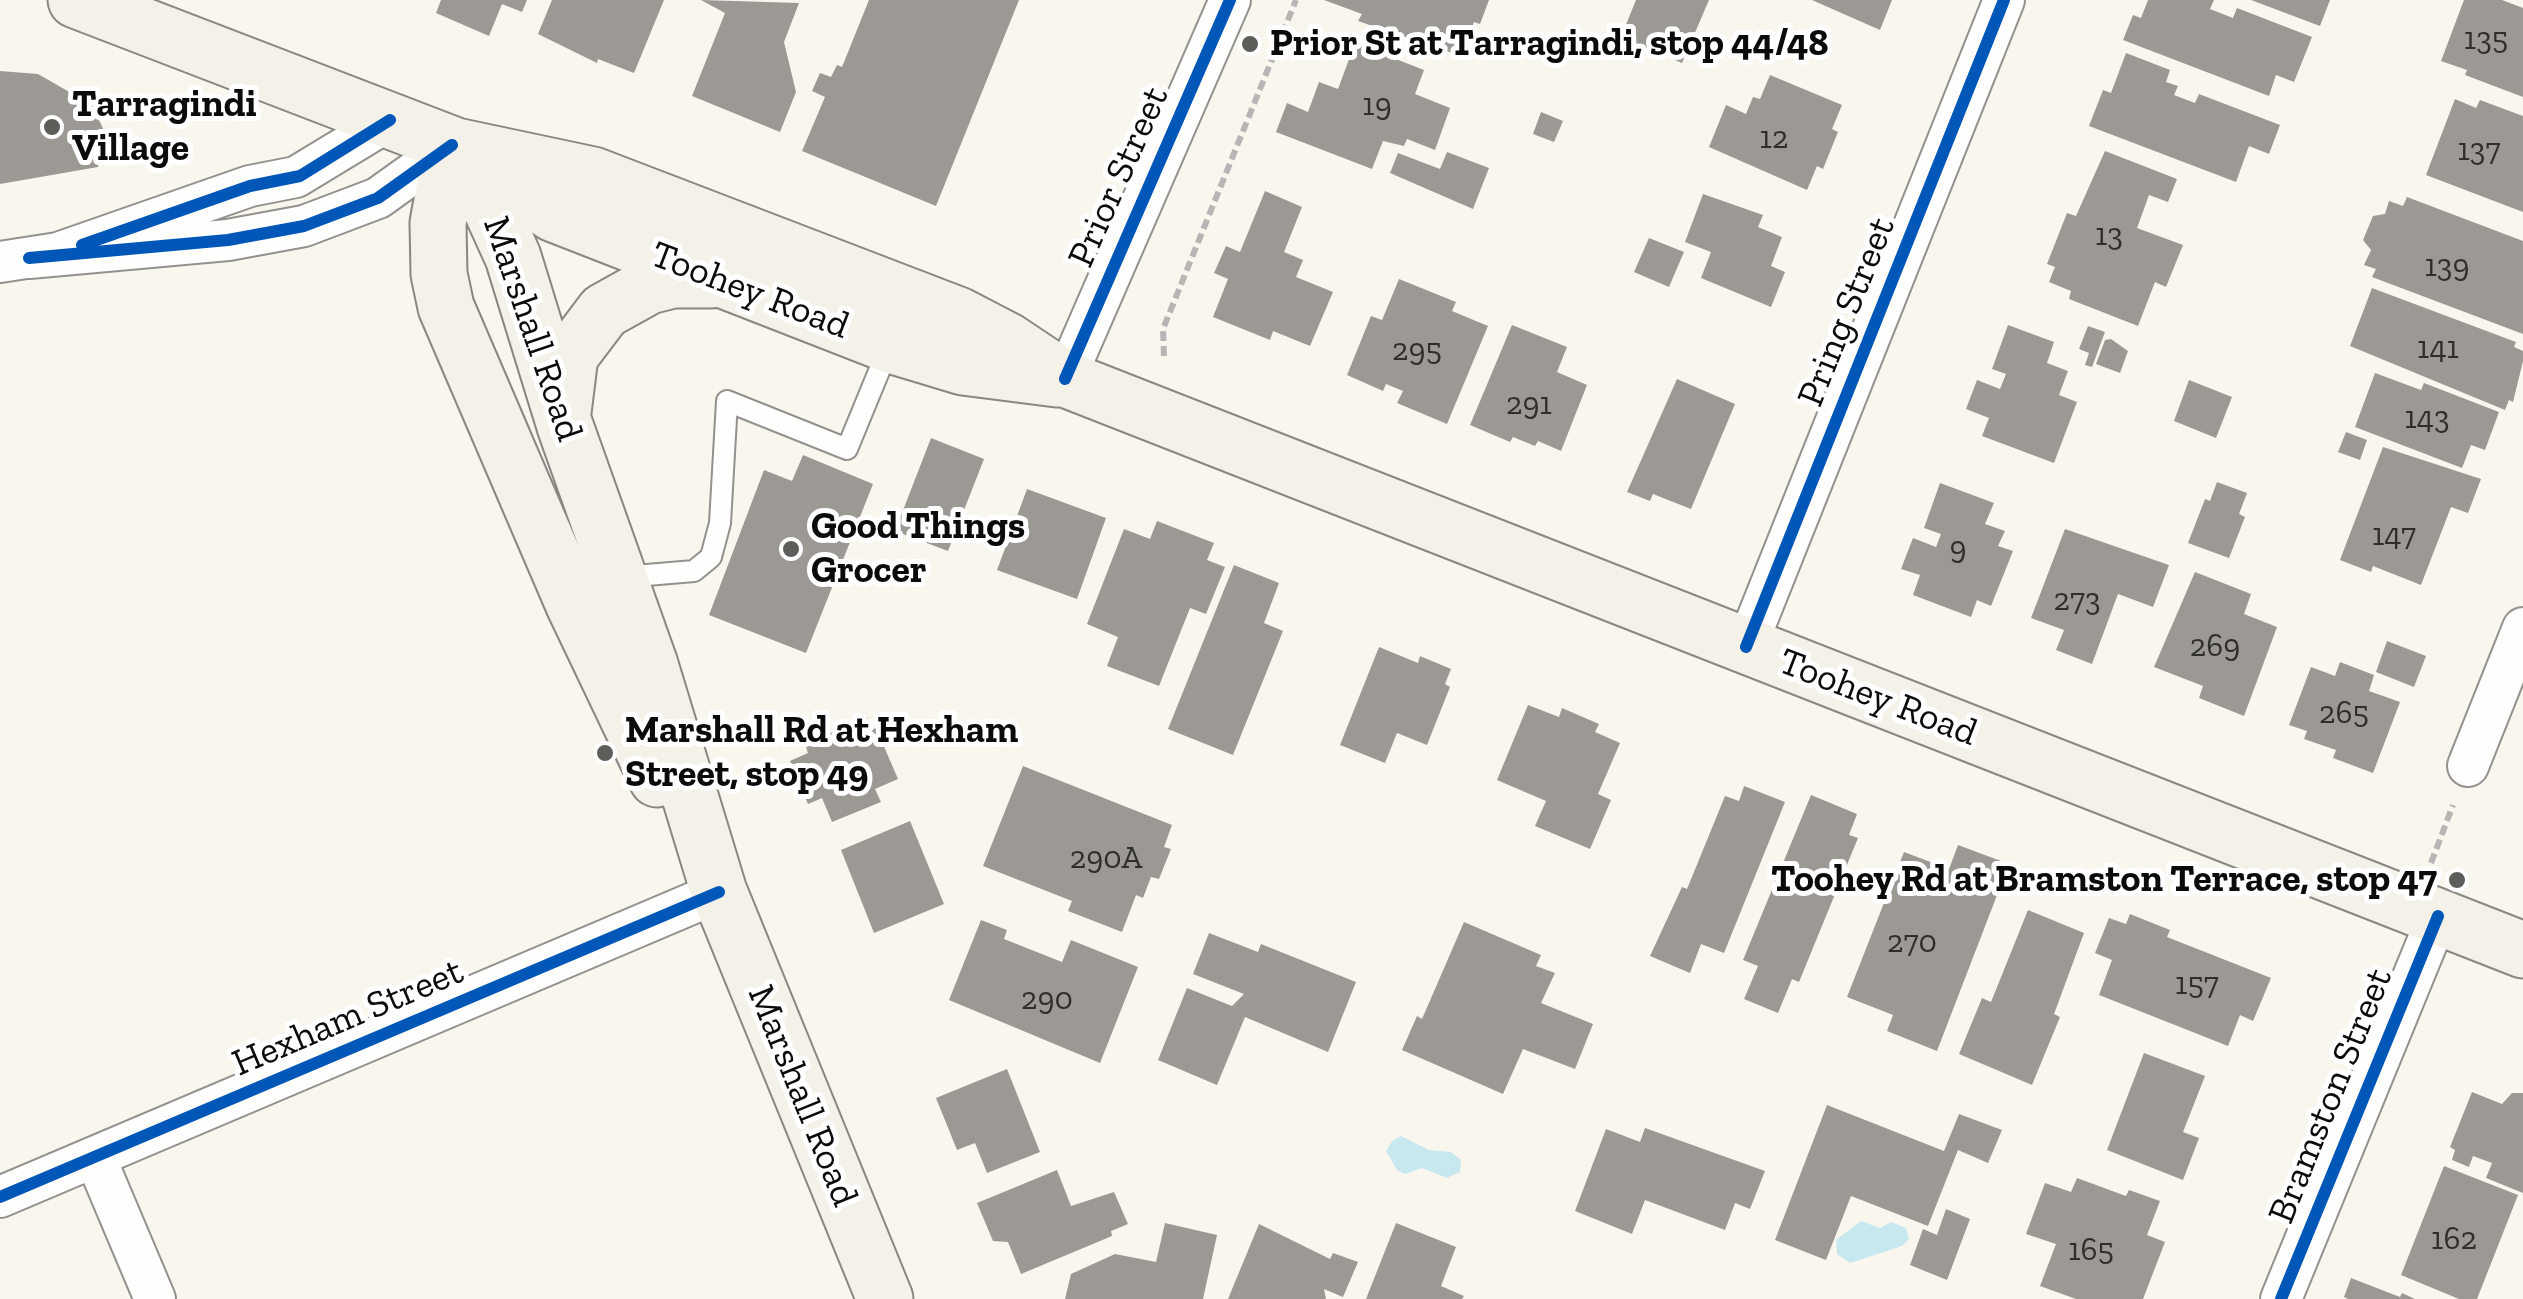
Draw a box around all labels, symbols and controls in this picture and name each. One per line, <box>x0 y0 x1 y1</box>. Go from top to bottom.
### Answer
place label: Prior St at Tarragindi, stop 44/48 <box>1270 21 1829 67</box>
house number: 135 <box>2464 21 2508 59</box>
marker: Prior St at Tarragindi, stop 44/48 <box>1239 33 1261 55</box>
street label: Prior Street <box>1059 80 1179 274</box>
place label: Tarragindi Village <box>72 82 257 172</box>
house number: 19 <box>1362 87 1392 125</box>
marker: Tarragindi Village <box>41 116 63 138</box>
house number: 12 <box>1760 120 1788 158</box>
house number: 137 <box>2457 132 2501 170</box>
street label: Marshall Road <box>472 211 592 447</box>
street label: Pring Street <box>1788 211 1906 413</box>
house number: 13 <box>2095 217 2123 255</box>
street label: Toohey Road <box>645 232 855 350</box>
house number: 139 <box>2425 248 2469 286</box>
house number: 141 <box>2417 330 2459 368</box>
house number: 295 <box>1392 332 1442 370</box>
house number: 291 <box>1506 386 1552 424</box>
house number: 143 <box>2404 400 2450 438</box>
place label: Good Things Grocer <box>811 504 1025 594</box>
house number: 147 <box>2372 517 2416 555</box>
house number: 9 <box>1950 530 1966 568</box>
marker: Good Things Grocer <box>780 538 802 560</box>
house number: 273 <box>2053 582 2101 620</box>
house number: 269 <box>2190 628 2240 666</box>
street label: Toohey Road <box>1773 639 1983 757</box>
house number: 265 <box>2319 695 2369 733</box>
place label: Marshall Rd at Hexham Street, stop 49 <box>625 708 1018 798</box>
marker: Marshall Rd at Hexham Street, stop 49 <box>594 742 616 764</box>
house number: 290A <box>1070 840 1142 878</box>
place label: Toohey Rd at Bramston Terrace, stop 47 <box>1771 857 2437 903</box>
marker: Toohey Rd at Bramston Terrace, stop 47 <box>2446 869 2468 891</box>
house number: 270 <box>1887 924 1937 962</box>
street label: Hexham Street <box>226 949 470 1087</box>
street label: Bramston Street <box>2259 962 2403 1230</box>
house number: 157 <box>2175 966 2219 1004</box>
street label: Marshall Road <box>737 979 867 1213</box>
house number: 290 <box>1021 981 1073 1019</box>
house number: 162 <box>2431 1221 2477 1259</box>
house number: 165 <box>2068 1232 2114 1270</box>

